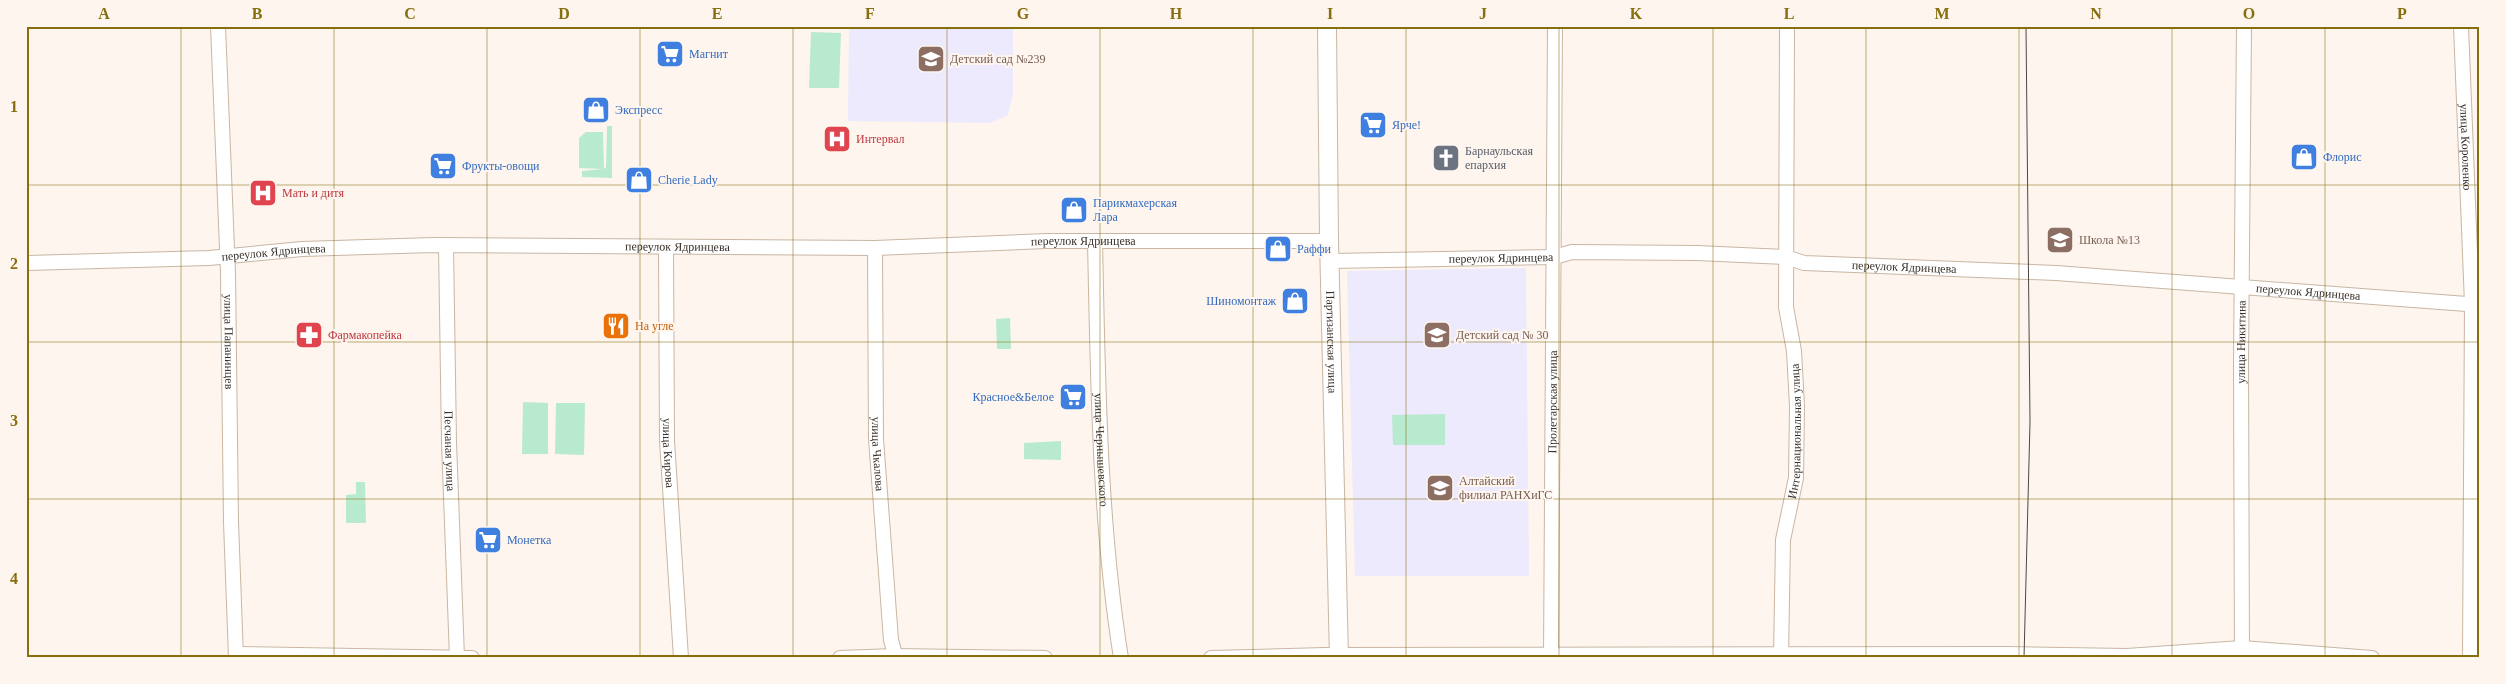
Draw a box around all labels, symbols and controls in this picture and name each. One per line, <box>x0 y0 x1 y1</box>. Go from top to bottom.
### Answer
text: A <box>98 5 110 22</box>
text: B <box>252 5 263 22</box>
text: C <box>404 5 416 22</box>
text: D <box>558 5 570 22</box>
text: E <box>712 5 722 22</box>
text: F <box>865 5 875 22</box>
text: G <box>1017 5 1030 22</box>
text: H <box>1170 5 1183 22</box>
text: I <box>1327 5 1333 22</box>
text: J <box>1479 5 1487 22</box>
text: K <box>1630 5 1643 22</box>
text: L <box>1784 5 1794 22</box>
text: M <box>1934 5 1950 22</box>
text: N <box>2090 5 2102 22</box>
text: O <box>2243 5 2255 22</box>
text: P <box>2397 5 2407 22</box>
supermarket icon: Магнит <box>655 39 685 69</box>
school or university icon: Детский сад №239 <box>916 44 946 74</box>
place label: Магнит <box>689 47 729 61</box>
place label: Детский сад №239 <box>950 52 1045 66</box>
shop icon: Экспресс <box>581 95 611 125</box>
text: 1 <box>10 98 18 115</box>
place label: Экспресс <box>615 103 662 117</box>
street label: улица Короленко <box>2457 103 2474 191</box>
supermarket icon: Ярче! <box>1358 110 1388 140</box>
place label: Ярче! <box>1392 118 1421 132</box>
hospital icon: Интервал <box>822 124 852 154</box>
place label: Интервал <box>856 132 905 146</box>
shop icon: Флорис <box>2289 142 2319 172</box>
church icon: Барнаульская епархия <box>1431 143 1461 173</box>
place label: Барнаульская епархия <box>1465 144 1534 172</box>
place label: Флорис <box>2323 150 2362 164</box>
supermarket icon: Фрукты-овощи <box>428 151 458 181</box>
place label: Фрукты-овощи <box>462 159 540 173</box>
shop icon: Cherie Lady <box>624 165 654 195</box>
place label: Cherie Lady <box>658 173 718 187</box>
hospital icon: Мать и дитя <box>248 178 278 208</box>
place label: Мать и дитя <box>282 186 344 200</box>
shop icon: Парикмахерская Лара <box>1059 195 1089 225</box>
place label: Парикмахерская Лара <box>1093 196 1177 224</box>
school or university icon: Школа №13 <box>2045 225 2075 255</box>
place label: Школа №13 <box>2079 233 2140 247</box>
street label: переулок Ядринцева <box>1031 234 1136 249</box>
shop icon: Раффи <box>1263 234 1293 264</box>
street label: переулок Ядринцева <box>625 239 730 254</box>
street label: переулок Ядринцева <box>221 241 327 264</box>
place label: Раффи <box>1297 242 1331 256</box>
street label: переулок Ядринцева <box>1449 250 1554 266</box>
text: 2 <box>10 255 18 272</box>
street label: переулок Ядринцева <box>1852 258 1957 276</box>
street label: переулок Ядринцева <box>2256 281 2362 303</box>
shop icon: Шиномонтаж <box>1280 286 1310 316</box>
street label: Партизанская улица <box>1323 291 1340 394</box>
street label: улица Папанинцев <box>221 294 236 390</box>
place label: Шиномонтаж <box>1206 294 1277 308</box>
street label: улица Никитина <box>2234 300 2249 384</box>
restaurant icon: На угле <box>601 311 631 341</box>
place label: На угле <box>635 319 674 333</box>
pharmacy icon: Фармакопейка <box>294 320 324 350</box>
school or university icon: Детский сад № 30 <box>1422 320 1452 350</box>
place label: Фармакопейка <box>328 328 403 342</box>
place label: Детский сад № 30 <box>1456 328 1548 342</box>
street label: Пролетарская улица <box>1545 350 1560 454</box>
street label: Интернациональная улица <box>1785 363 1804 500</box>
supermarket icon: Красное&Белое <box>1058 382 1088 412</box>
place label: Красное&Белое <box>972 390 1054 404</box>
street label: улица Чернышевского <box>1092 393 1111 507</box>
street label: Песчаная улица <box>442 411 458 492</box>
text: 3 <box>10 412 18 429</box>
street label: улица Чкалова <box>869 417 887 492</box>
street label: улица Кирова <box>660 418 677 489</box>
school or university icon: Алтайский филиал РАНХиГС <box>1425 473 1455 503</box>
place label: Алтайский филиал РАНХиГС <box>1459 474 1552 502</box>
supermarket icon: Монетка <box>473 525 503 555</box>
place label: Монетка <box>507 533 552 547</box>
text: 4 <box>10 570 18 587</box>

